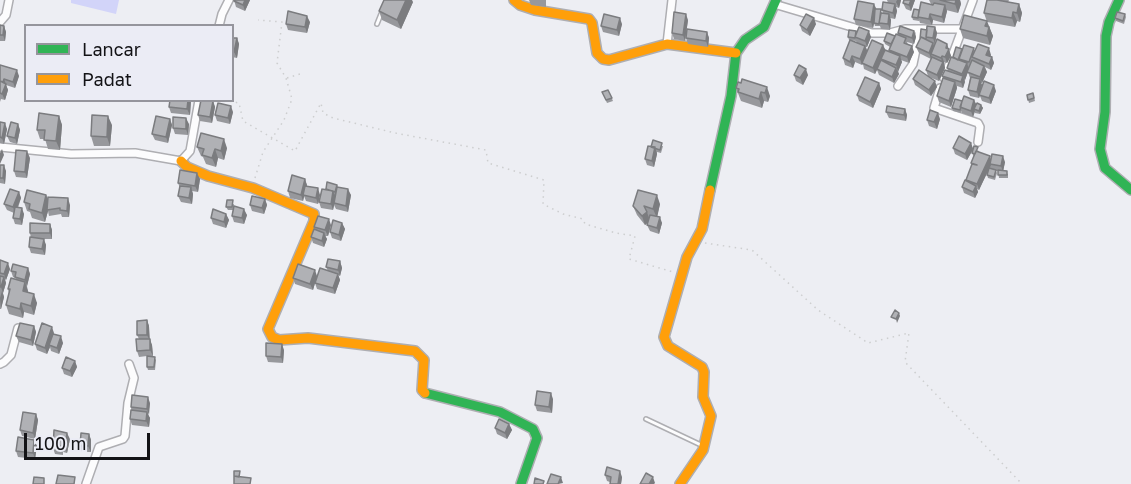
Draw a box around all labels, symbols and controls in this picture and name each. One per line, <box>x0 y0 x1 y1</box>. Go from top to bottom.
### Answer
legend <box>24 24 234 102</box>
text: Lancar <box>82 38 141 60</box>
text: Padat <box>82 68 132 90</box>
scale bar <box>27 421 153 459</box>
text: 100 m <box>35 432 86 454</box>

